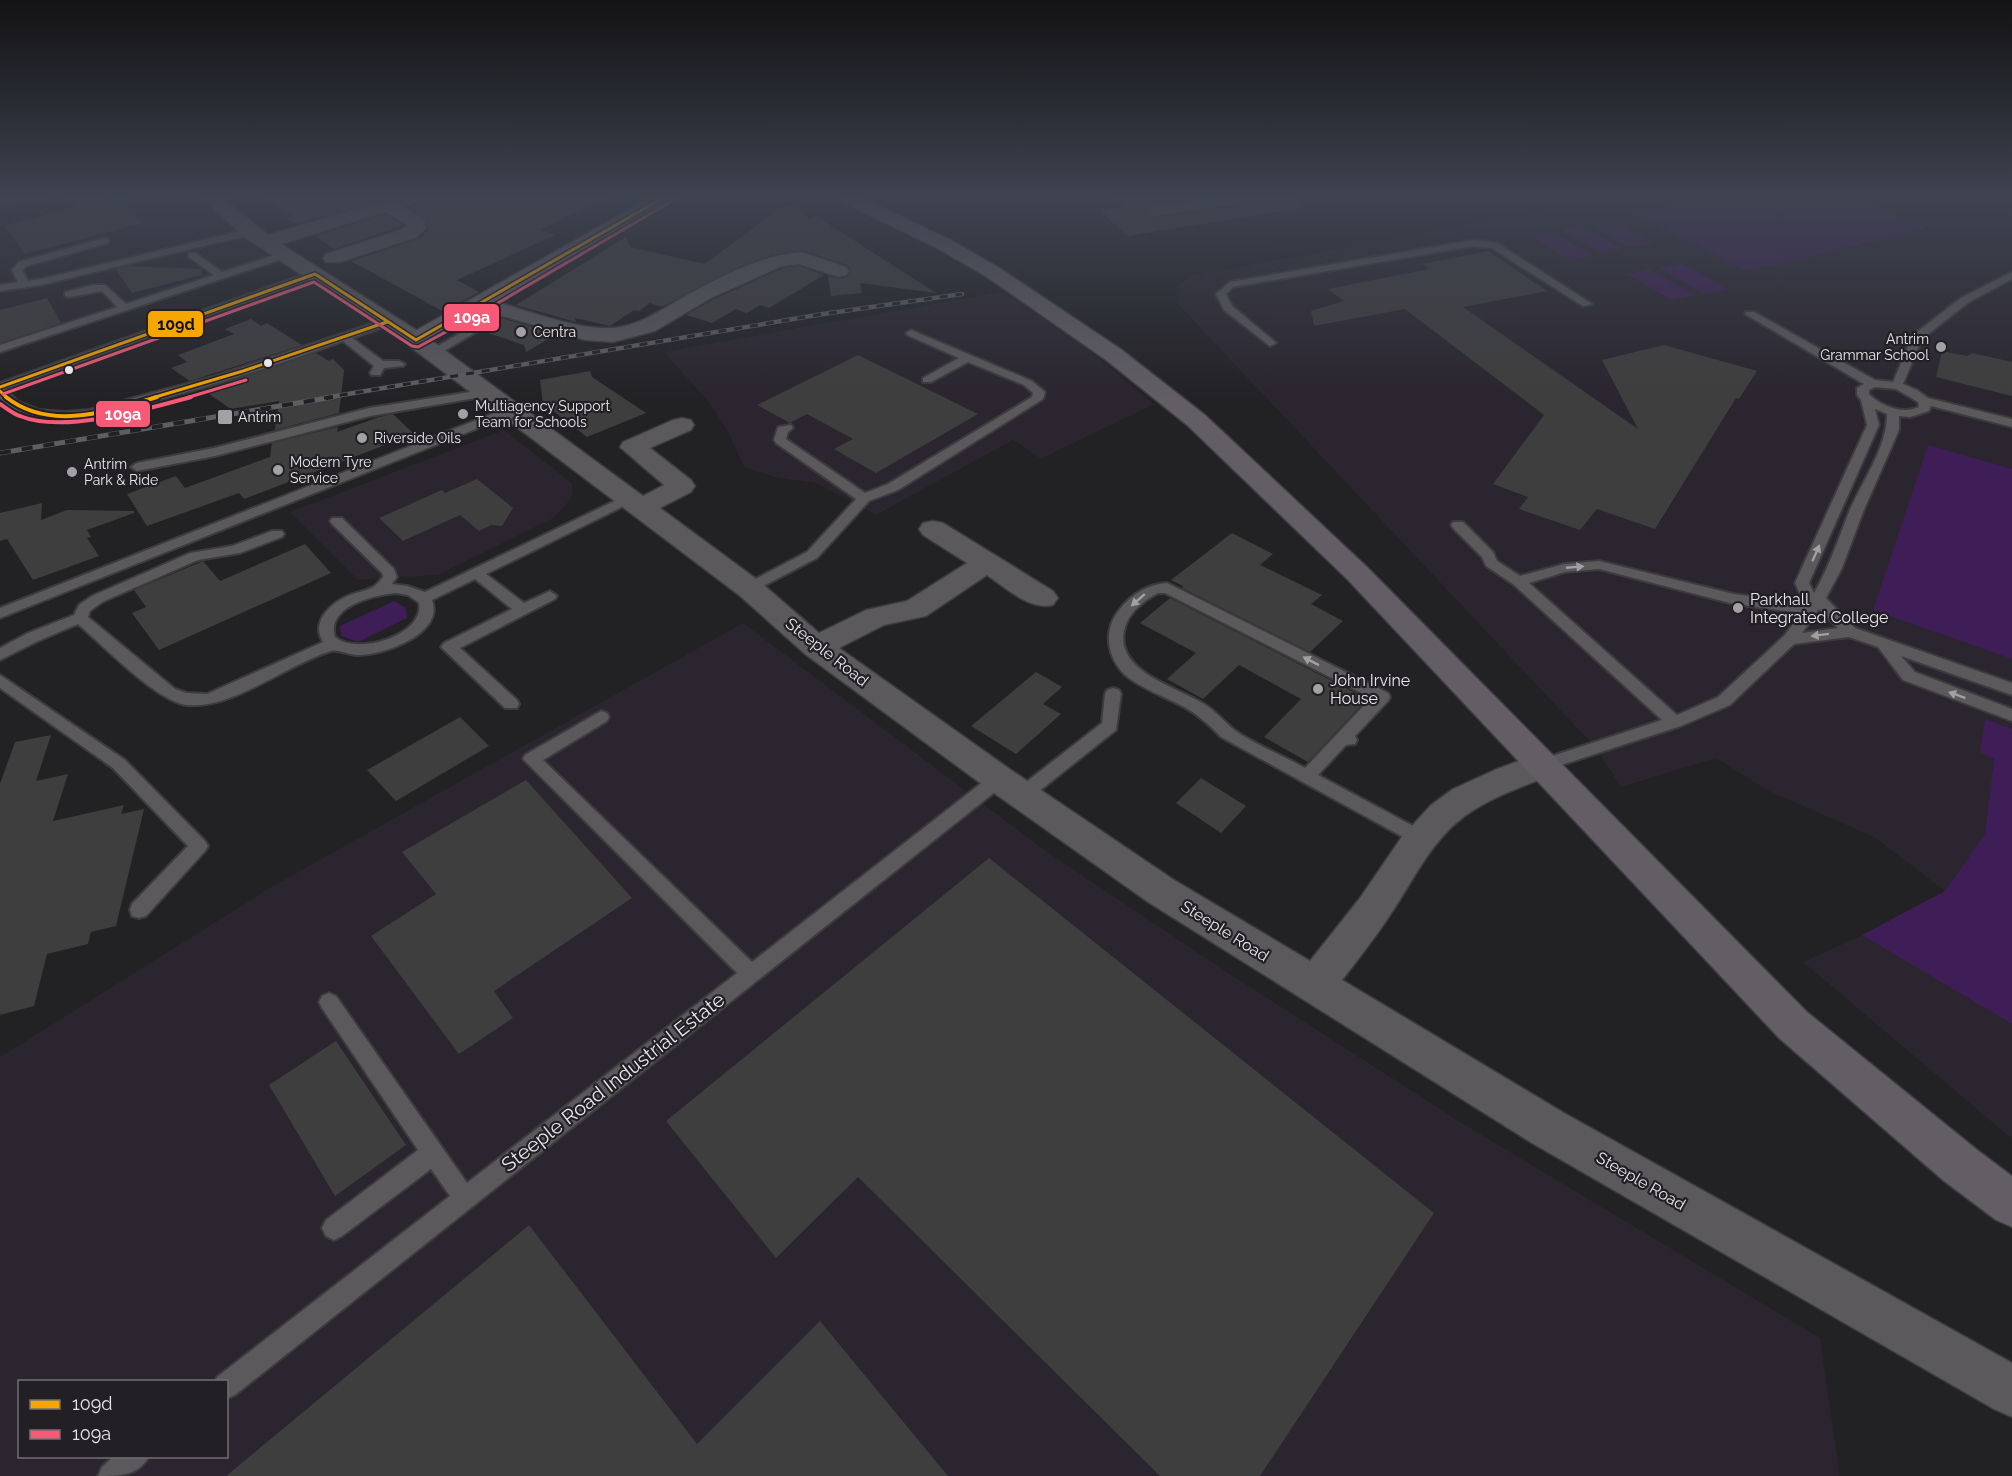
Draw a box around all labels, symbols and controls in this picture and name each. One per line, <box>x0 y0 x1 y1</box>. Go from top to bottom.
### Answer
line badge: 109a <box>443 303 500 332</box>
text: 109a <box>454 308 490 327</box>
line badge: 109d <box>147 310 204 338</box>
text: 109d <box>157 315 195 334</box>
place label: Centra <box>533 324 576 340</box>
marker: Centra <box>514 325 528 339</box>
place label: Antrim Grammar School <box>1820 331 1929 363</box>
marker: Antrim Grammar School <box>1934 340 1948 354</box>
unlabelled marker <box>262 357 274 369</box>
unlabelled marker <box>63 364 75 376</box>
place label: Multiagency Support Team for Schools <box>475 398 610 430</box>
line badge: 109a <box>95 400 151 428</box>
text: 109a <box>105 405 141 424</box>
marker: Multiagency Support Team for Schools <box>456 407 470 421</box>
marker: Antrim <box>216 408 234 426</box>
place label: Antrim <box>238 409 281 425</box>
place label: Riverside Oils <box>374 430 461 446</box>
marker: Riverside Oils <box>355 431 369 445</box>
place label: Modern Tyre Service <box>290 454 372 486</box>
place label: Antrim Park & Ride <box>84 456 158 488</box>
marker: Modern Tyre Service <box>271 463 285 477</box>
marker: Antrim Park & Ride <box>65 465 79 479</box>
one-way arrow <box>1811 544 1820 561</box>
one-way arrow <box>1565 562 1584 572</box>
place label: Parkhall Integrated College <box>1750 590 1888 627</box>
one-way arrow <box>1131 593 1146 606</box>
marker: Parkhall Integrated College <box>1731 601 1745 615</box>
street label: Steeple Road <box>782 614 872 690</box>
one-way arrow <box>1810 630 1829 639</box>
one-way arrow <box>1303 656 1320 666</box>
place label: John Irvine House <box>1330 671 1410 708</box>
marker: John Irvine House <box>1311 682 1325 696</box>
one-way arrow <box>1948 690 1966 699</box>
street label: Steeple Road <box>1178 897 1272 965</box>
street label: Steeple Road Industrial Estate <box>497 987 730 1177</box>
street label: Steeple Road <box>1593 1148 1689 1214</box>
legend <box>18 1380 228 1458</box>
text: 109d <box>72 1393 112 1414</box>
text: 109a <box>72 1423 111 1444</box>

